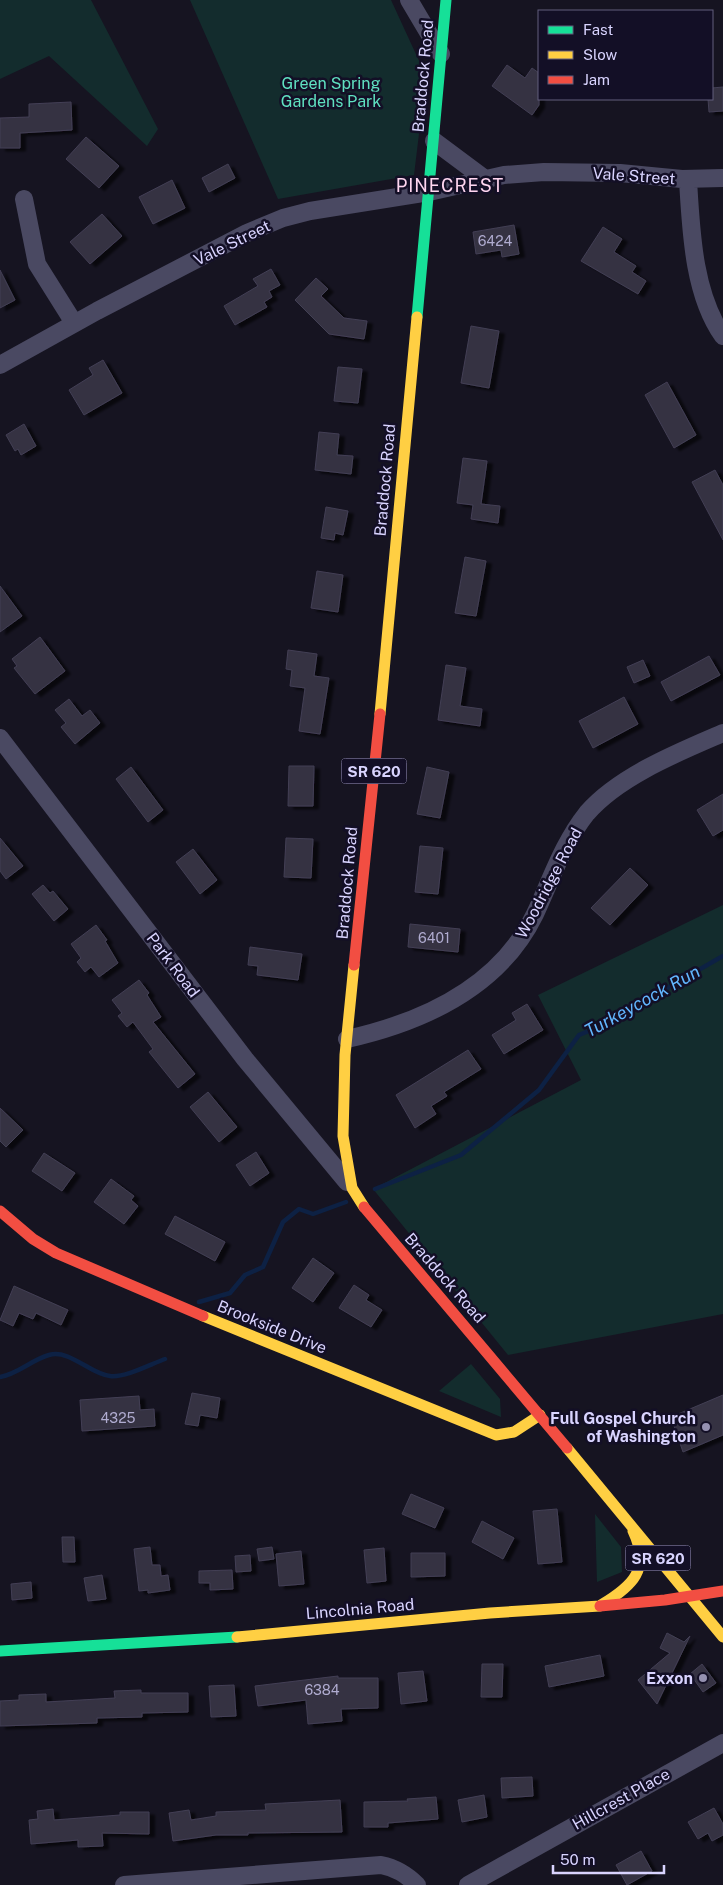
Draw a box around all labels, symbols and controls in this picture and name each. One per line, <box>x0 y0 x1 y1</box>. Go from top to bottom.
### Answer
legend <box>538 10 713 100</box>
street label: Braddock Road <box>409 19 437 133</box>
text: Fast <box>583 21 613 38</box>
text: Slow <box>583 46 618 63</box>
text: Jam <box>583 71 610 88</box>
park label: Green Spring Gardens Park <box>281 74 381 111</box>
street label: Vale Street <box>592 164 676 188</box>
district label: PINECREST <box>396 175 504 196</box>
street label: Vale Street <box>191 216 273 270</box>
house number: 6424 <box>478 233 513 249</box>
street label: Braddock Road <box>371 423 399 537</box>
road number: SR 620 <box>342 758 406 784</box>
street label: Woodridge Road <box>512 824 586 942</box>
street label: Braddock Road <box>333 826 361 940</box>
street label: Park Road <box>143 929 203 1001</box>
house number: 6401 <box>418 930 450 946</box>
water label: Turkeycock Run <box>581 961 703 1041</box>
street label: Braddock Road <box>401 1229 489 1327</box>
street label: Brookside Drive <box>214 1296 330 1358</box>
place label: Full Gospel Church of Washington <box>550 1409 696 1446</box>
house number: 4325 <box>101 1410 135 1426</box>
marker: Full Gospel Church of Washington <box>700 1421 712 1433</box>
road number: SR 620 <box>626 1546 690 1570</box>
street label: Lincolnia Road <box>305 1595 415 1623</box>
place label: Exxon <box>646 1669 693 1688</box>
marker: Exxon <box>697 1672 709 1684</box>
house number: 6384 <box>304 1682 340 1698</box>
street label: Hillcrest Place <box>569 1764 673 1834</box>
scale bar <box>553 1842 664 1874</box>
text: 50 m <box>560 1851 595 1868</box>

